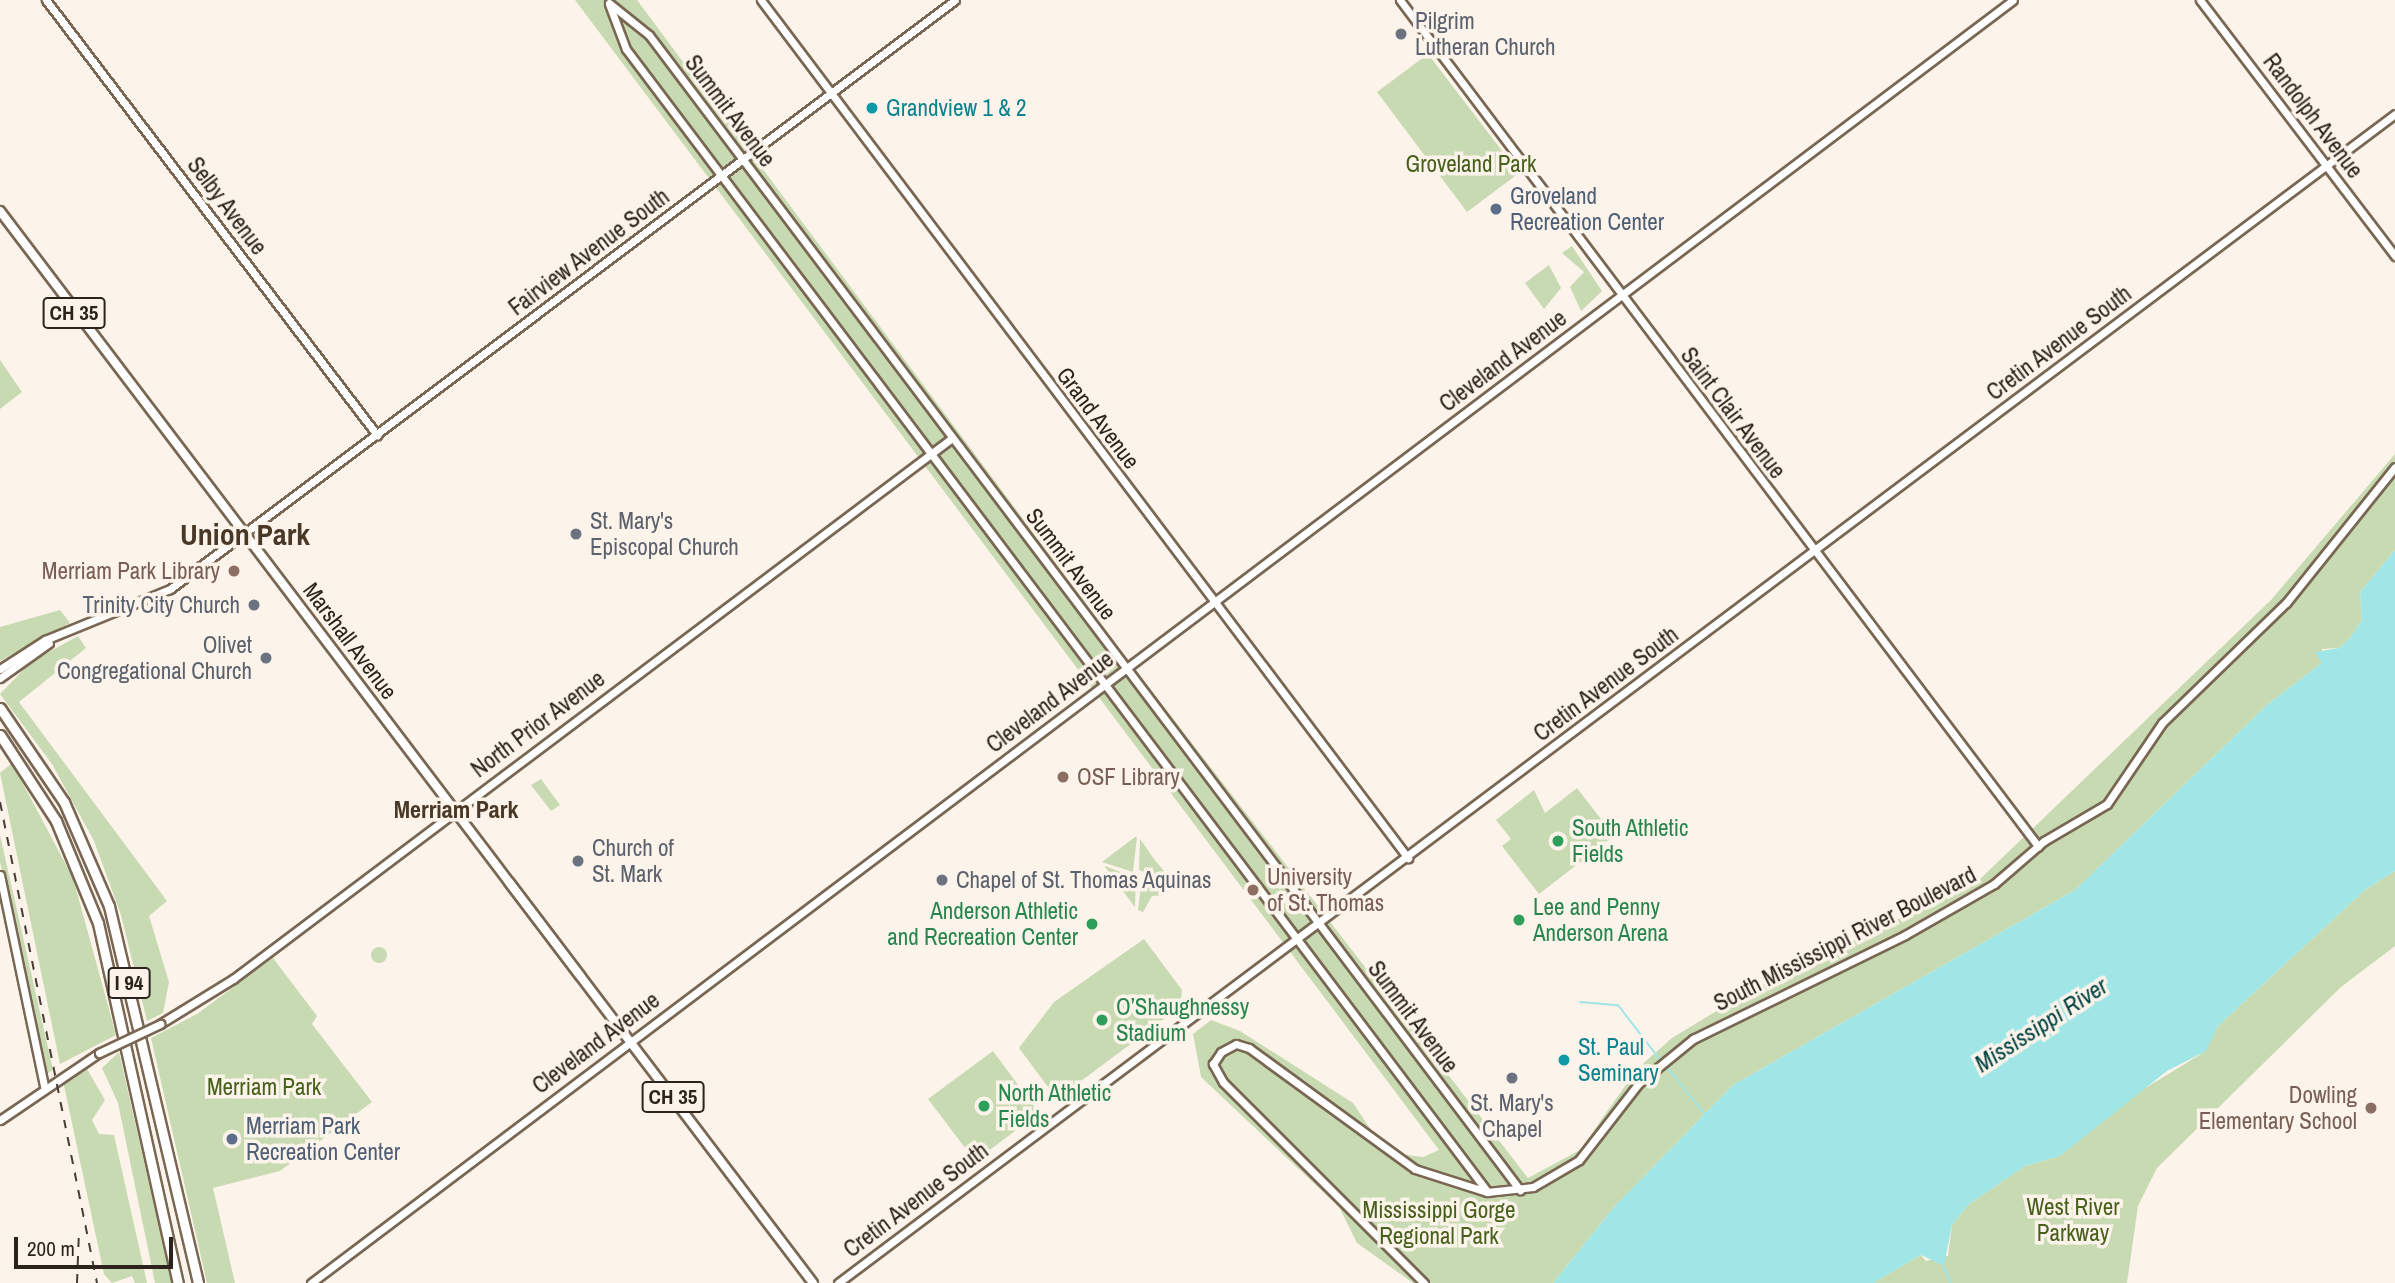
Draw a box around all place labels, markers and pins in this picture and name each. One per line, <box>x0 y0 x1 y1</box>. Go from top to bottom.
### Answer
place label: Pilgrim Lutheran Church <box>1415 7 1555 61</box>
marker: Pilgrim Lutheran Church <box>1393 26 1409 42</box>
place label: Grandview 1 & 2 <box>886 94 1026 122</box>
marker: Grandview 1 & 2 <box>864 100 880 116</box>
place label: Groveland Recreation Center <box>1510 182 1664 236</box>
marker: Groveland Recreation Center <box>1488 201 1504 217</box>
place label: St. Mary's Episcopal Church <box>590 507 739 561</box>
marker: St. Mary's Episcopal Church <box>568 526 584 542</box>
place label: Merriam Park Library <box>42 557 220 585</box>
marker: Merriam Park Library <box>226 563 242 579</box>
place label: Trinity City Church <box>82 591 240 619</box>
marker: Trinity City Church <box>246 597 262 613</box>
place label: Olivet Congregational Church <box>57 631 252 685</box>
marker: Olivet Congregational Church <box>258 650 274 666</box>
place label: OSF Library <box>1077 763 1180 791</box>
marker: OSF Library <box>1055 769 1071 785</box>
place label: South Athletic Fields <box>1572 814 1689 868</box>
marker: South Athletic Fields <box>1550 833 1566 849</box>
place label: Church of St. Mark <box>592 834 674 888</box>
marker: Church of St. Mark <box>570 853 586 869</box>
place label: University of St. Thomas <box>1267 863 1384 917</box>
place label: Chapel of St. Thomas Aquinas <box>956 866 1213 894</box>
marker: Chapel of St. Thomas Aquinas <box>934 872 950 888</box>
marker: University of St. Thomas <box>1245 882 1261 898</box>
place label: Lee and Penny Anderson Arena <box>1533 893 1669 947</box>
place label: Anderson Athletic and Recreation Center <box>887 897 1078 951</box>
marker: Lee and Penny Anderson Arena <box>1511 912 1527 928</box>
marker: Anderson Athletic and Recreation Center <box>1084 916 1100 932</box>
place label: O’Shaughnessy Stadium <box>1116 993 1249 1047</box>
marker: O’Shaughnessy Stadium <box>1094 1012 1110 1028</box>
place label: St. Paul Seminary <box>1578 1033 1659 1087</box>
marker: St. Paul Seminary <box>1556 1052 1572 1068</box>
marker: St. Mary's Chapel <box>1504 1070 1520 1086</box>
place label: North Athletic Fields <box>998 1079 1112 1133</box>
place label: Dowling Elementary School <box>2199 1081 2357 1135</box>
place label: St. Mary's Chapel <box>1470 1089 1554 1143</box>
marker: North Athletic Fields <box>976 1098 992 1114</box>
marker: Dowling Elementary School <box>2363 1100 2379 1116</box>
place label: Merriam Park Recreation Center <box>246 1112 400 1166</box>
marker: Merriam Park Recreation Center <box>224 1131 240 1147</box>

